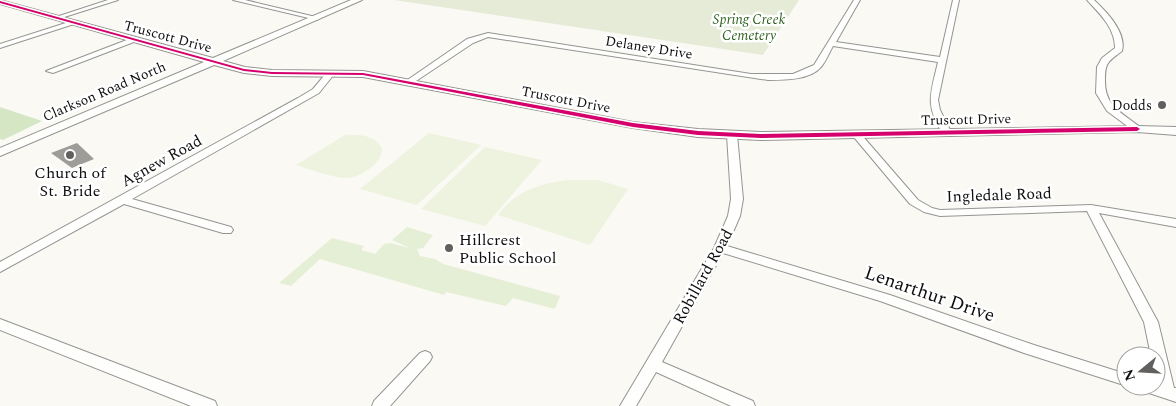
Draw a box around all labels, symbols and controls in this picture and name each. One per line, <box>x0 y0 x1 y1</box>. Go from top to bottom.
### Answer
park label: Spring Creek Cemetery <box>713 9 786 46</box>
street label: Truscott Drive <box>121 15 214 58</box>
street label: Delaney Drive <box>604 30 694 65</box>
street label: Clarkson Road North <box>39 56 169 127</box>
street label: Truscott Drive <box>520 81 613 118</box>
place label: Dodds <box>1112 95 1152 116</box>
marker: Dodds <box>1156 99 1168 111</box>
street label: Truscott Drive <box>921 108 1012 131</box>
street label: Agnew Road <box>117 129 206 193</box>
marker: Church of St. Bride <box>64 149 76 161</box>
place label: Church of St. Bride <box>34 161 107 203</box>
street label: Ingledale Road <box>946 181 1052 209</box>
street label: Robillard Road <box>667 224 739 329</box>
place label: Hillcrest Public School <box>459 228 556 270</box>
marker: Hillcrest Public School <box>443 242 455 254</box>
street label: Lenarthur Drive <box>860 259 999 330</box>
north arrow <box>1116 346 1166 396</box>
text: N <box>1117 366 1141 384</box>

